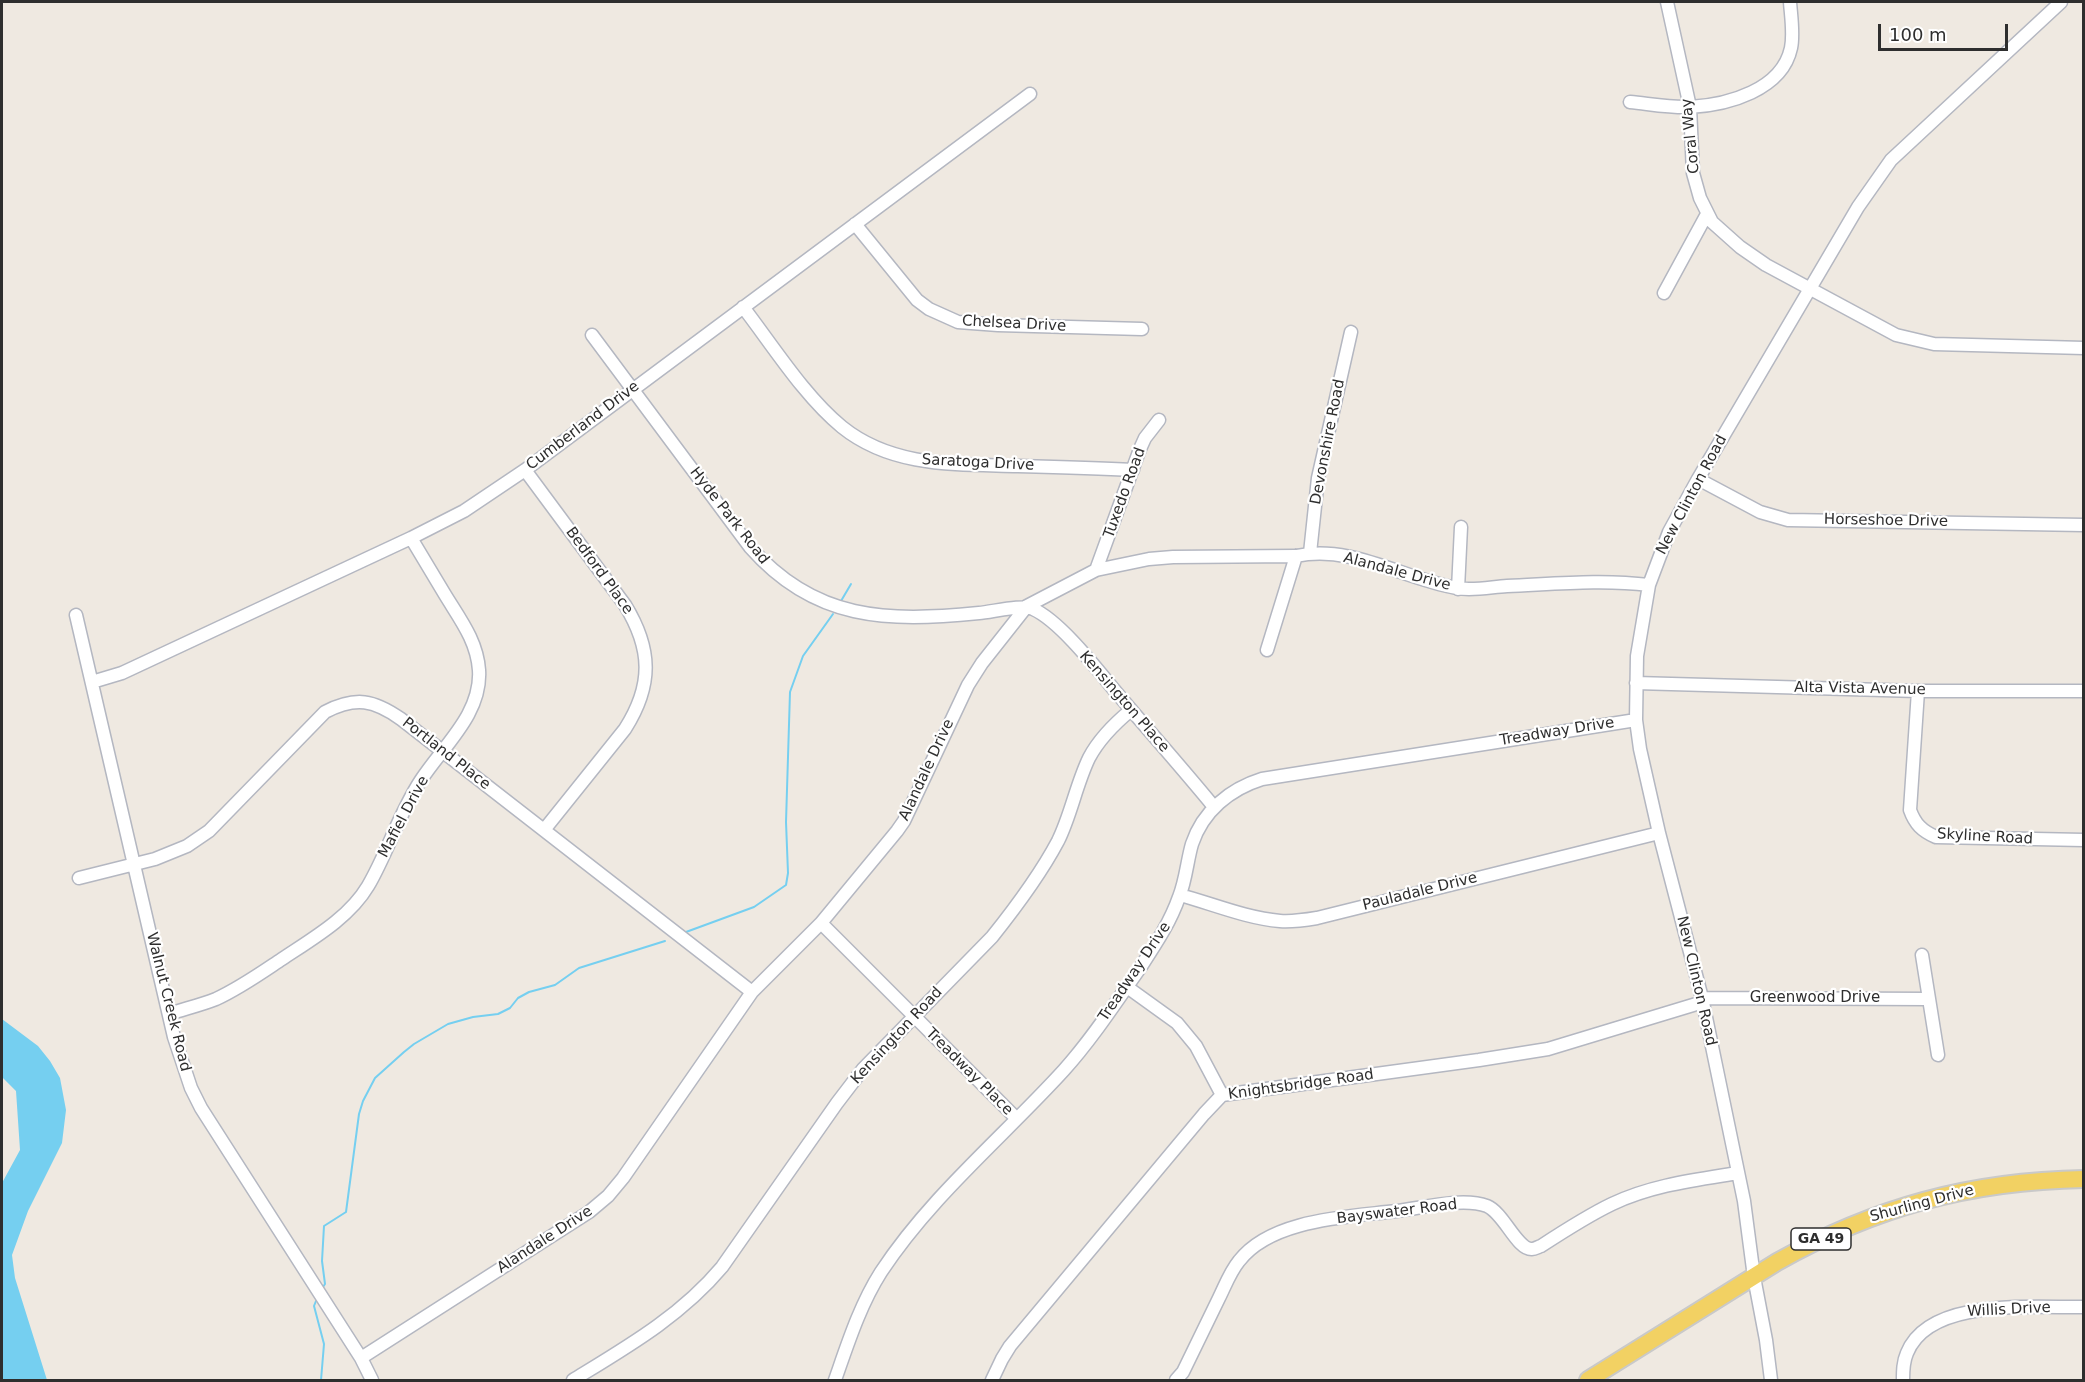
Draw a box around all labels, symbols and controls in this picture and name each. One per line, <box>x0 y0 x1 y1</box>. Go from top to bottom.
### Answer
scale bar <box>1881 12 2012 50</box>
text: 100 m <box>1889 24 1947 45</box>
street label: Coral Way <box>1678 97 1704 175</box>
street label: Chelsea Drive <box>961 312 1067 336</box>
street label: Cumberland Drive <box>523 378 643 474</box>
street label: Devonshire Road <box>1307 378 1349 506</box>
street label: New Clinton Road <box>1653 432 1731 558</box>
street label: Tuxedo Road <box>1100 445 1150 541</box>
street label: Saratoga Drive <box>921 451 1035 475</box>
street label: Hyde Park Road <box>685 464 773 568</box>
street label: Horseshoe Drive <box>1824 511 1948 531</box>
street label: Bedford Place <box>561 524 637 618</box>
street label: Alandale Drive <box>1342 549 1452 595</box>
street label: Kensington Place <box>1075 648 1173 756</box>
street label: Alta Vista Avenue <box>1794 679 1926 699</box>
street label: Portland Place <box>398 714 494 794</box>
street label: Treadway Drive <box>1498 714 1616 750</box>
street label: Alandale Drive <box>896 716 958 824</box>
street label: Mafiel Drive <box>375 773 433 861</box>
street label: Skyline Road <box>1937 825 2033 849</box>
street label: Pauladale Drive <box>1361 869 1479 915</box>
street label: New Clinton Road <box>1672 914 1720 1048</box>
street label: Treadway Drive <box>1095 919 1175 1025</box>
street label: Walnut Creek Road <box>142 931 194 1073</box>
street label: Kensington Road <box>848 984 946 1088</box>
street label: Greenwood Drive <box>1750 989 1880 1007</box>
street label: Treadway Place <box>922 1025 1016 1119</box>
street label: Knightsbridge Road <box>1227 1066 1375 1104</box>
street label: Shurling Drive <box>1868 1181 1976 1227</box>
street label: Bayswater Road <box>1336 1196 1458 1228</box>
street label: Alandale Drive <box>494 1202 596 1278</box>
road number: GA 49 <box>1791 1228 1851 1250</box>
street label: Willis Drive <box>1967 1299 2051 1321</box>

